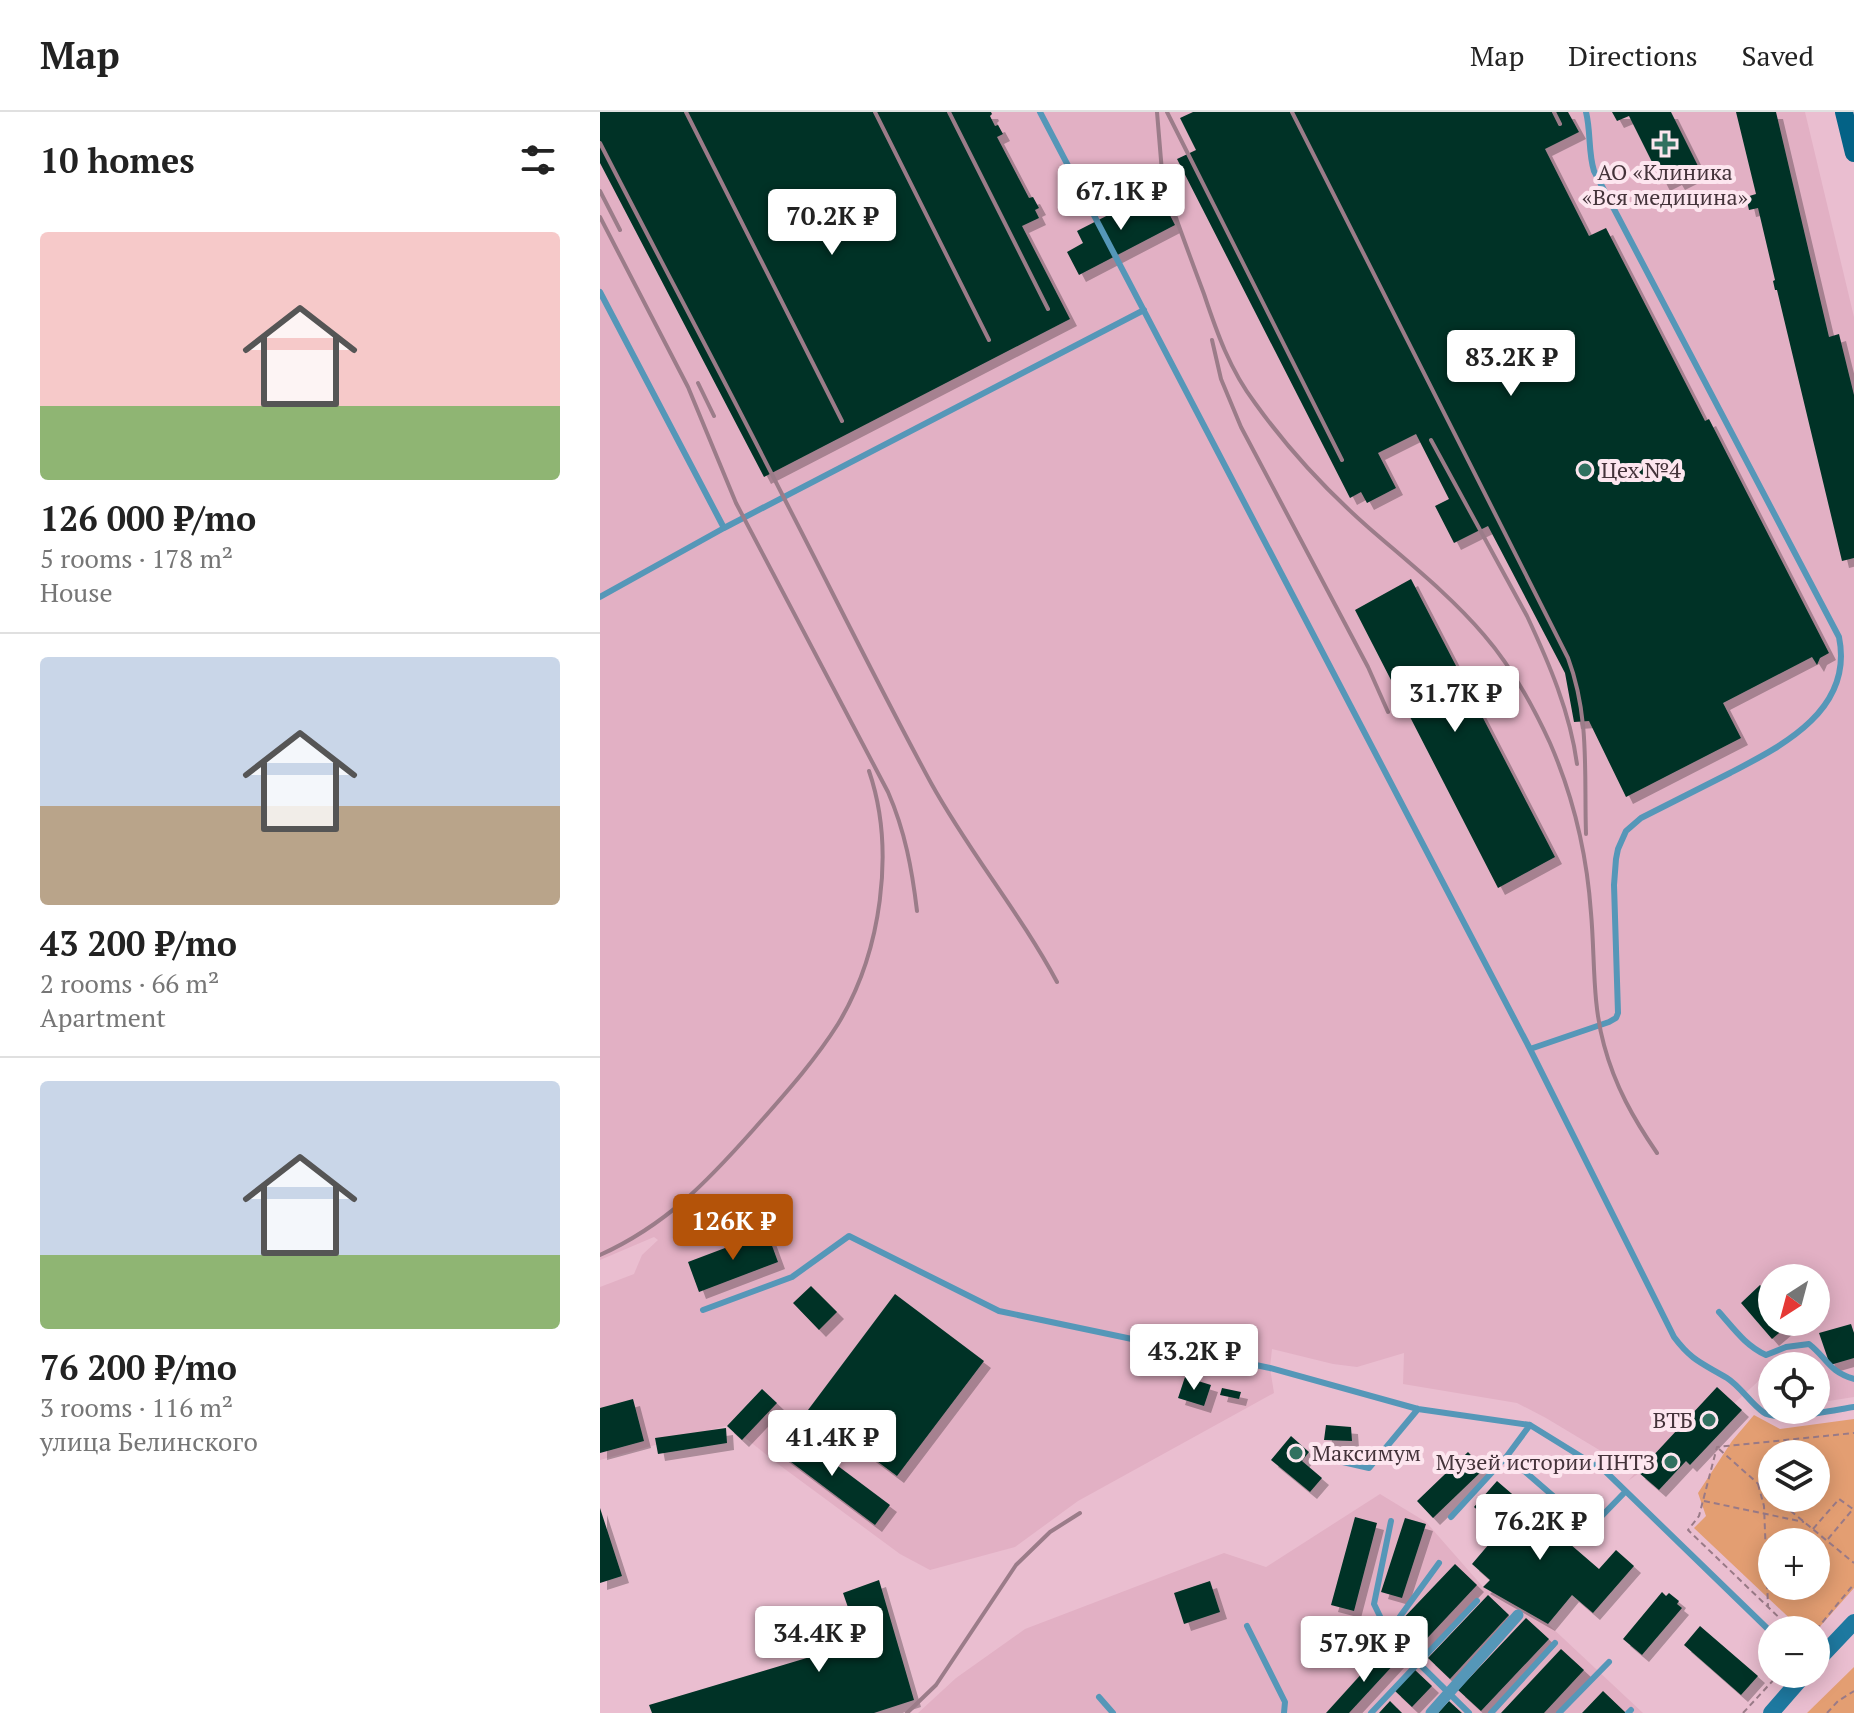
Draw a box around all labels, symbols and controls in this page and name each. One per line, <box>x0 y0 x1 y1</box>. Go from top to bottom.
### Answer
text: Map <box>40 30 120 80</box>
text: Map <box>1470 37 1524 74</box>
text: Directions <box>1568 37 1698 74</box>
text: Saved <box>1742 37 1814 74</box>
marker: АО «Клиника «Вся медицина» <box>1654 133 1676 155</box>
text: 10 homes <box>40 138 195 183</box>
icon: filters <box>516 138 560 182</box>
place label: АО «Клиника «Вся медицина» <box>1582 157 1748 211</box>
pin: 67.1K ₽ <box>1047 164 1195 232</box>
text: 67.1K ₽ <box>1076 173 1166 207</box>
pin: 70.2K ₽ <box>758 189 906 257</box>
text: 70.2K ₽ <box>786 198 878 232</box>
icon: home <box>228 284 372 428</box>
pin: 83.2K ₽ <box>1437 330 1585 398</box>
text: 83.2K ₽ <box>1465 339 1557 373</box>
place label: Цех №4 <box>1601 455 1681 484</box>
marker: Цех №4 <box>1576 461 1594 479</box>
text: 126 000 ₽/mo <box>40 496 256 541</box>
text: 5 rooms · 178 m² <box>40 541 233 575</box>
text: House <box>40 575 113 609</box>
pin: 31.7K ₽ <box>1381 666 1529 734</box>
text: 31.7K ₽ <box>1409 675 1501 709</box>
icon: home <box>228 709 372 853</box>
text: 43 200 ₽/mo <box>40 921 237 966</box>
text: 2 rooms · 66 m² <box>40 966 219 1000</box>
text: Apartment <box>40 1000 166 1034</box>
icon: home <box>228 1133 372 1277</box>
pin: 126K ₽ <box>668 1194 798 1262</box>
text: 126K ₽ <box>691 1203 775 1237</box>
north arrow <box>1758 1264 1830 1336</box>
map controls <box>1758 1264 1830 1688</box>
pin: 43.2K ₽ <box>1120 1324 1268 1392</box>
text: 43.2K ₽ <box>1148 1333 1240 1367</box>
text: 76 200 ₽/mo <box>40 1345 237 1390</box>
button: locate <box>1758 1352 1830 1424</box>
text: 3 rooms · 116 m² <box>40 1390 233 1424</box>
place label: ВТБ <box>1653 1405 1693 1434</box>
pin: 41.4K ₽ <box>758 1410 906 1478</box>
marker: ВТБ <box>1700 1411 1718 1429</box>
text: 41.4K ₽ <box>786 1419 878 1453</box>
text: улица Белинского <box>40 1424 258 1458</box>
place label: Максимум <box>1312 1438 1421 1467</box>
button: layers <box>1758 1440 1830 1512</box>
marker: Максимум <box>1287 1444 1305 1462</box>
place label: Музей истории ПНТЗ <box>1436 1447 1655 1476</box>
marker: Музей истории ПНТЗ <box>1662 1453 1680 1471</box>
pin: 76.2K ₽ <box>1466 1494 1614 1562</box>
text: 76.2K ₽ <box>1494 1503 1586 1537</box>
button: + <box>1758 1528 1830 1600</box>
pin: 34.4K ₽ <box>745 1606 893 1674</box>
text: 34.4K ₽ <box>773 1615 865 1649</box>
pin: 57.9K ₽ <box>1290 1616 1438 1684</box>
button: − <box>1758 1616 1830 1688</box>
text: 57.9K ₽ <box>1319 1625 1409 1659</box>

